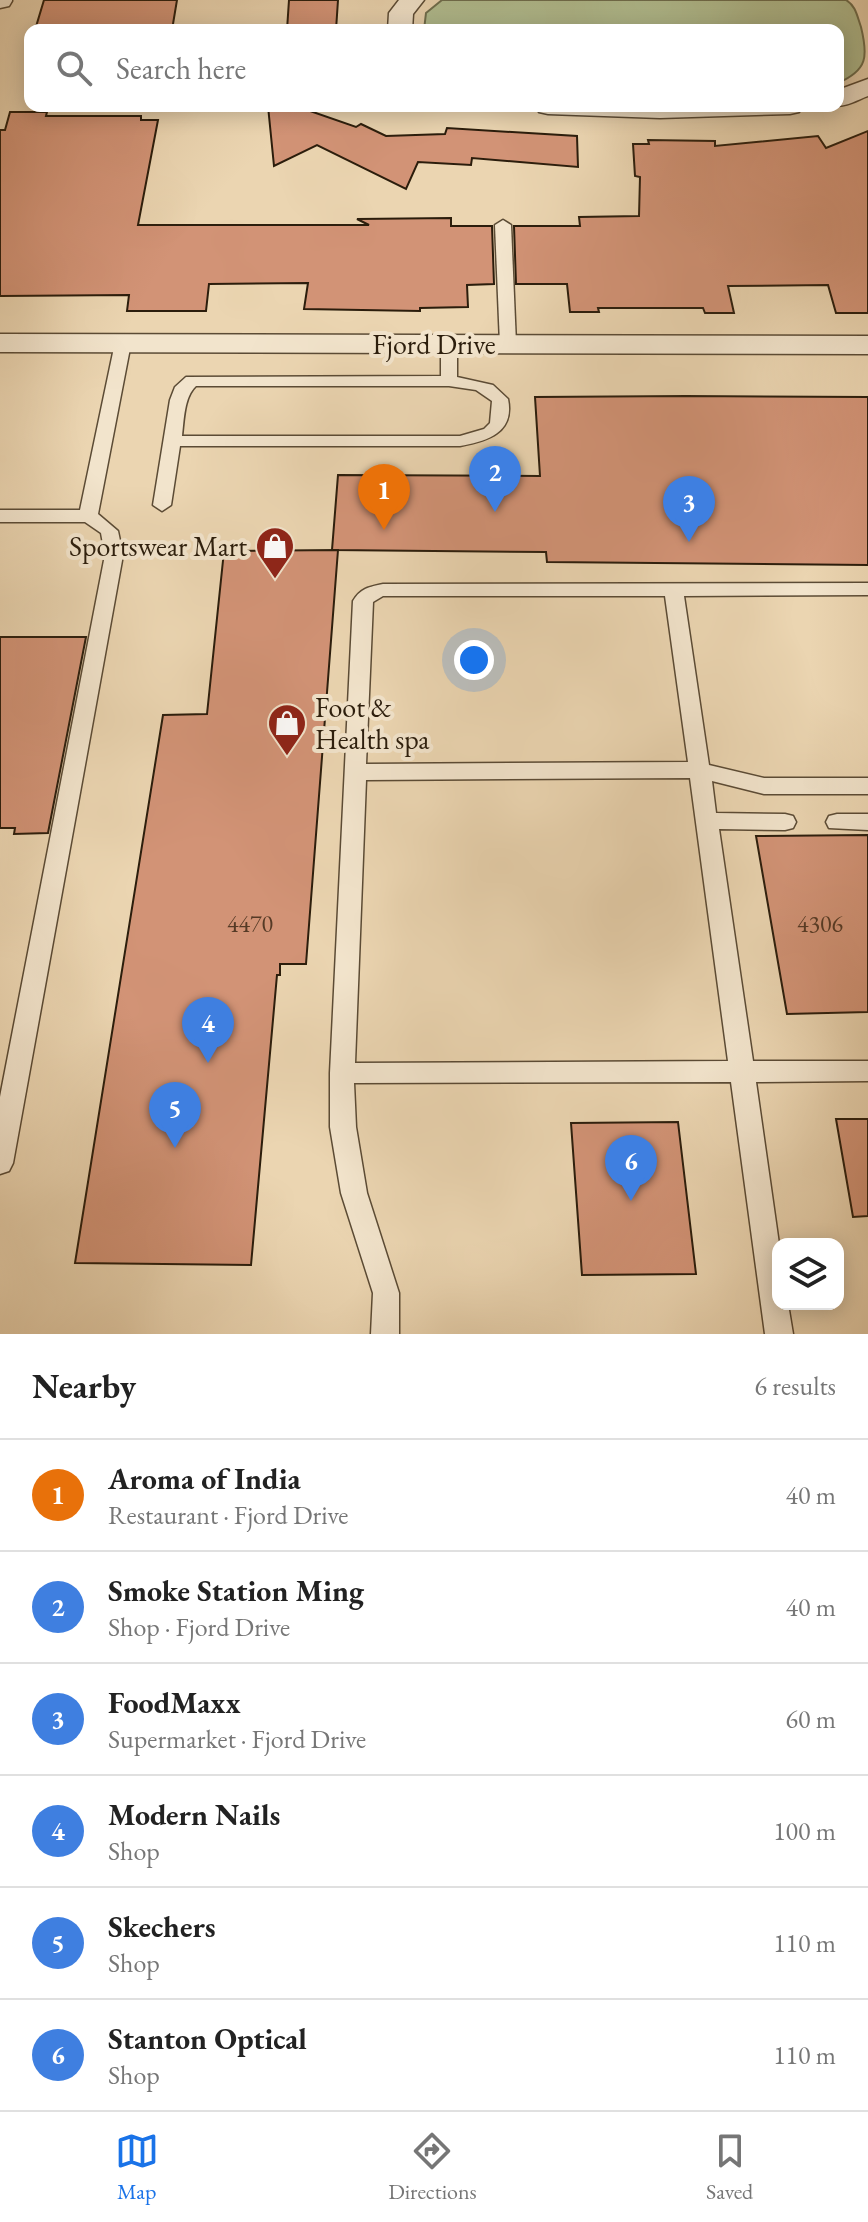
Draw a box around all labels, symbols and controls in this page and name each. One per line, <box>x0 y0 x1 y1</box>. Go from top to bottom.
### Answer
search box <box>24 24 844 112</box>
icon: search <box>52 46 96 90</box>
text: Search here <box>116 49 246 88</box>
street label: Fjord Drive <box>372 326 496 362</box>
pin: 2 <box>469 446 521 512</box>
pin: 1 <box>358 464 410 530</box>
pin: 3 <box>663 476 715 542</box>
shop icon: Sportswear Mart <box>254 525 296 580</box>
place label: Sportswear Mart <box>69 528 247 564</box>
your location <box>454 640 494 680</box>
place label: Foot & Health spa <box>315 689 430 757</box>
shop icon: Foot & Health spa <box>266 702 308 757</box>
house number: 4470 <box>227 908 273 939</box>
house number: 4306 <box>797 908 843 939</box>
pin: 4 <box>182 997 234 1063</box>
pin: 5 <box>149 1082 201 1148</box>
pin: 6 <box>605 1135 657 1201</box>
map controls <box>772 1238 844 1310</box>
button: layers <box>772 1238 844 1310</box>
text: Nearby <box>32 1364 136 1408</box>
text: 6 results <box>755 1369 836 1403</box>
text: Aroma of India <box>108 1459 301 1498</box>
text: 1 <box>51 1478 65 1512</box>
text: 40 m <box>786 1478 836 1512</box>
text: Restaurant · Fjord Drive <box>108 1498 349 1532</box>
text: Smoke Station Ming <box>108 1571 364 1610</box>
text: 2 <box>51 1590 65 1624</box>
text: 40 m <box>786 1590 836 1624</box>
text: Shop · Fjord Drive <box>108 1610 290 1644</box>
text: FoodMaxx <box>108 1683 241 1722</box>
text: 3 <box>51 1702 65 1736</box>
text: 60 m <box>786 1702 836 1736</box>
text: Supermarket · Fjord Drive <box>108 1722 366 1756</box>
text: Modern Nails <box>108 1795 280 1834</box>
text: 4 <box>51 1814 65 1848</box>
text: 100 m <box>773 1814 836 1848</box>
text: Shop <box>108 1834 160 1868</box>
text: Skechers <box>108 1907 216 1946</box>
text: 5 <box>51 1926 65 1960</box>
text: 110 m <box>773 1926 836 1960</box>
text: Shop <box>108 1946 160 1980</box>
text: Stanton Optical <box>108 2019 307 2058</box>
text: 6 <box>51 2038 65 2072</box>
text: 110 m <box>773 2038 836 2072</box>
text: Shop <box>108 2058 160 2092</box>
tab: Map <box>115 2129 159 2206</box>
tab: Directions <box>388 2129 477 2206</box>
tab: Saved <box>706 2129 753 2206</box>

